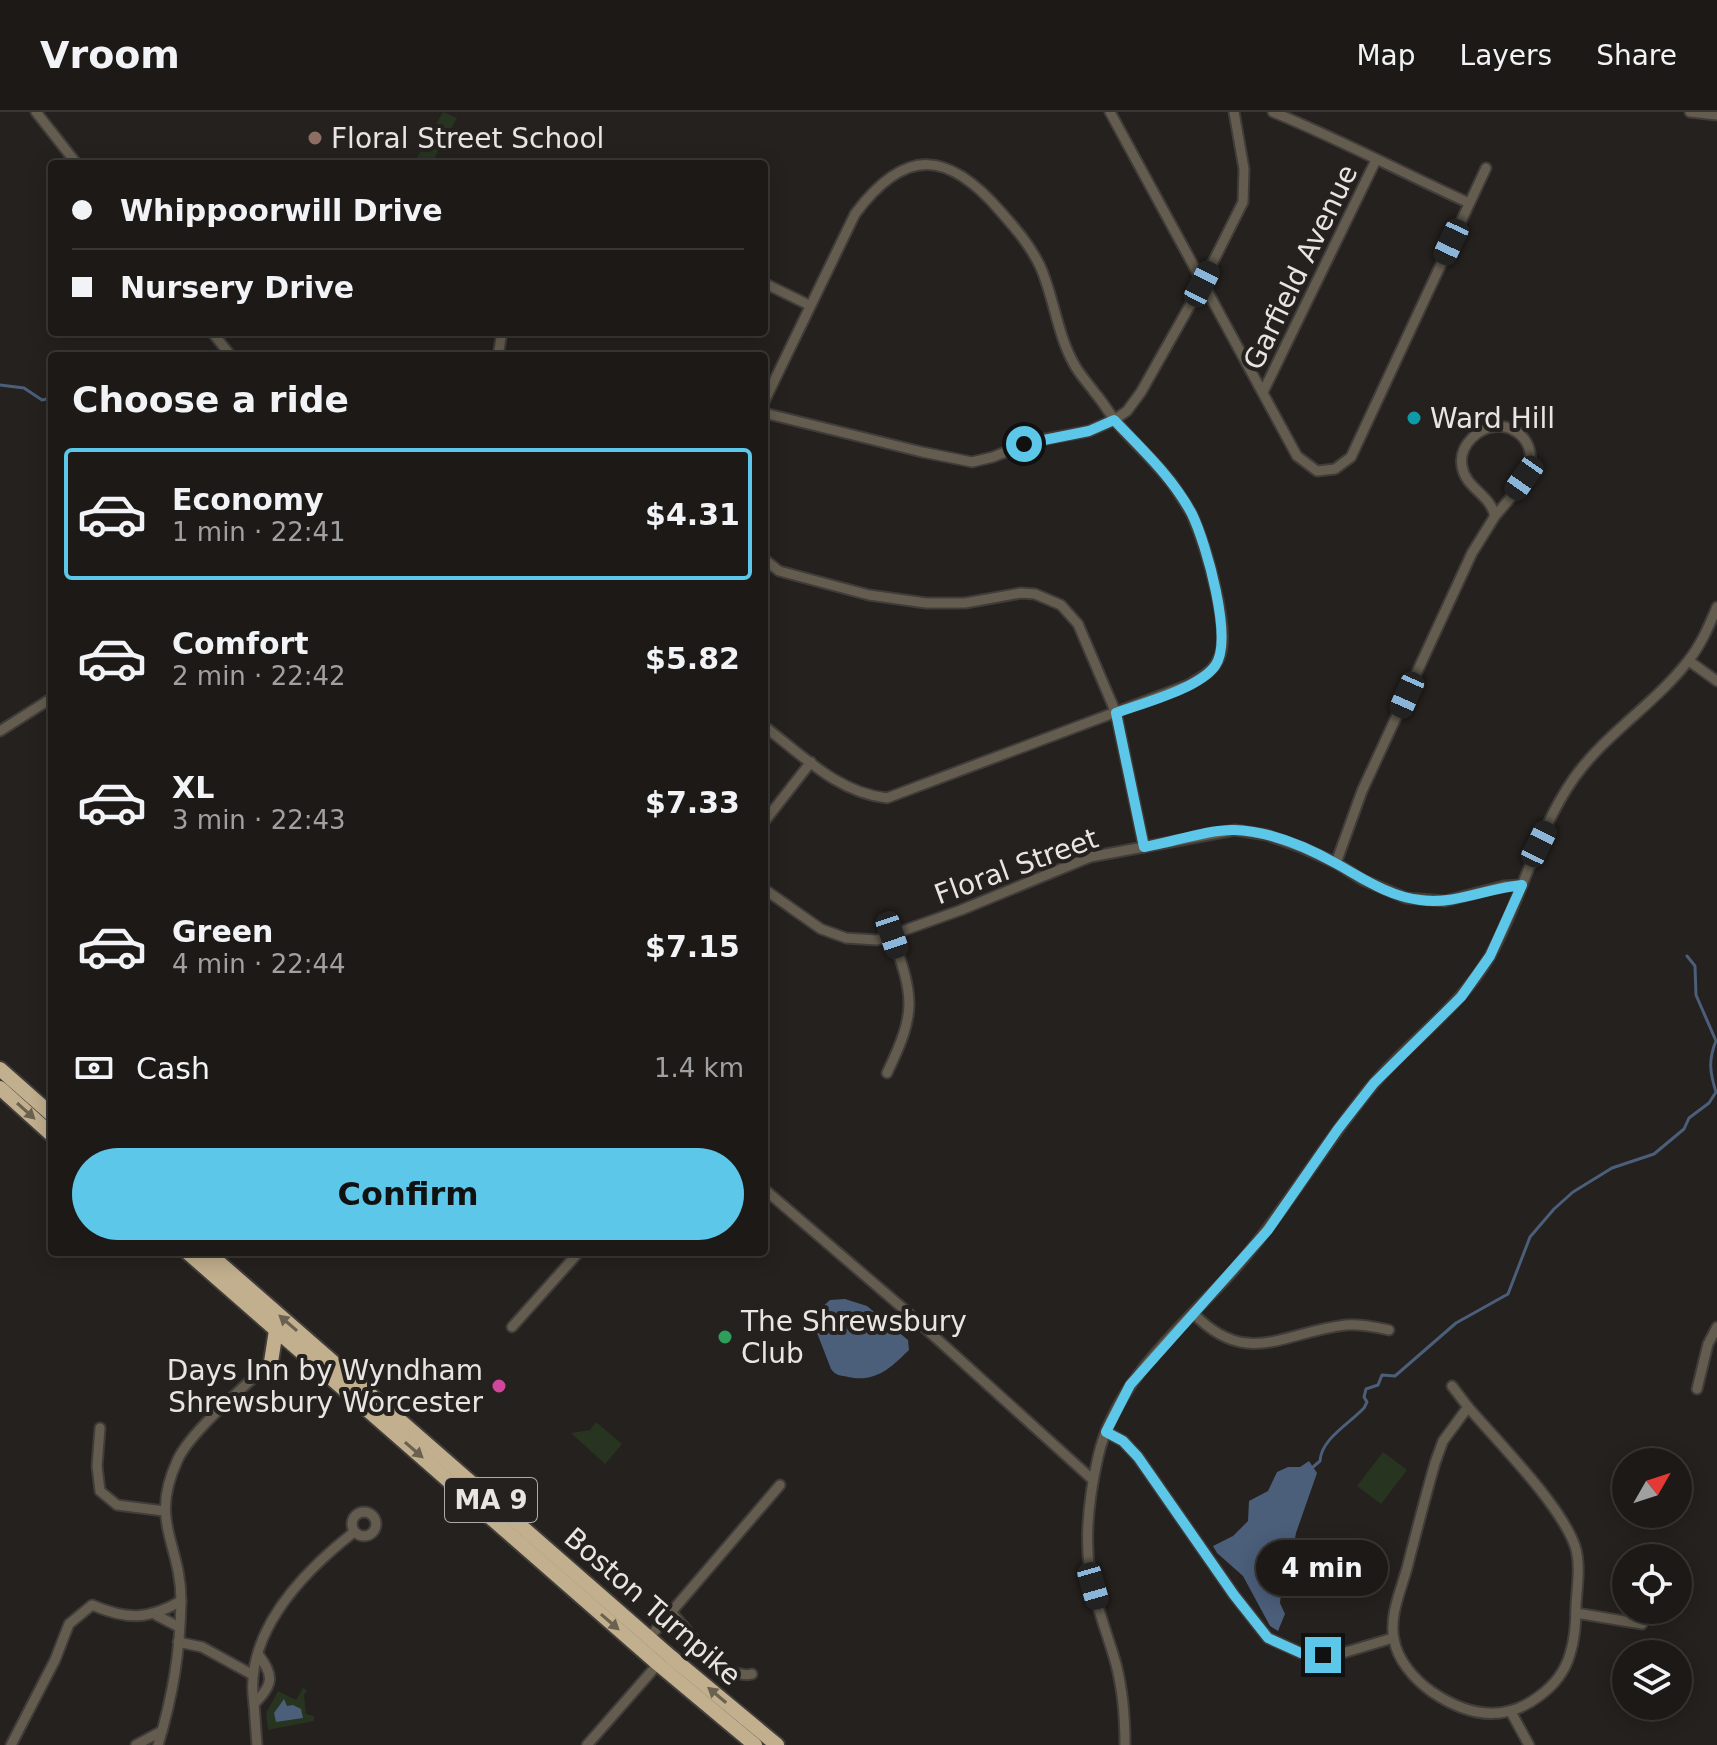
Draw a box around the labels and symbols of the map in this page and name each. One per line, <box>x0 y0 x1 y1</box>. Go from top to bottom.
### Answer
place label: Floral Street School <box>331 122 604 155</box>
marker: Floral Street School <box>306 129 324 147</box>
street label: Garfield Avenue <box>1237 159 1364 375</box>
car <box>1430 215 1472 269</box>
car <box>1180 257 1224 311</box>
place label: Ward Hill <box>1430 402 1555 435</box>
marker: Ward Hill <box>1405 409 1423 427</box>
route start <box>1006 426 1042 462</box>
car <box>1500 451 1548 505</box>
car <box>1386 668 1428 722</box>
car <box>1518 817 1560 871</box>
street label: Floral Street <box>930 822 1102 911</box>
car <box>873 908 911 962</box>
one-way arrow <box>16 1102 35 1120</box>
place label: The Shrewsbury Club <box>740 1305 967 1370</box>
one-way arrow <box>279 1314 298 1332</box>
marker: The Shrewsbury Club <box>716 1328 734 1346</box>
place label: Days Inn by Wyndham Shrewsbury Worcester <box>167 1354 483 1419</box>
marker: Days Inn by Wyndham Shrewsbury Worcester <box>490 1377 508 1395</box>
one-way arrow <box>405 1441 424 1459</box>
north arrow <box>1612 1448 1692 1528</box>
road number: MA 9 <box>445 1478 537 1522</box>
street label: Boston Turnpike <box>558 1521 748 1692</box>
callout: 4 min <box>1257 1539 1389 1595</box>
car <box>1075 1560 1111 1612</box>
one-way arrow <box>599 1613 619 1630</box>
route end <box>1305 1637 1341 1673</box>
one-way arrow <box>707 1687 727 1704</box>

